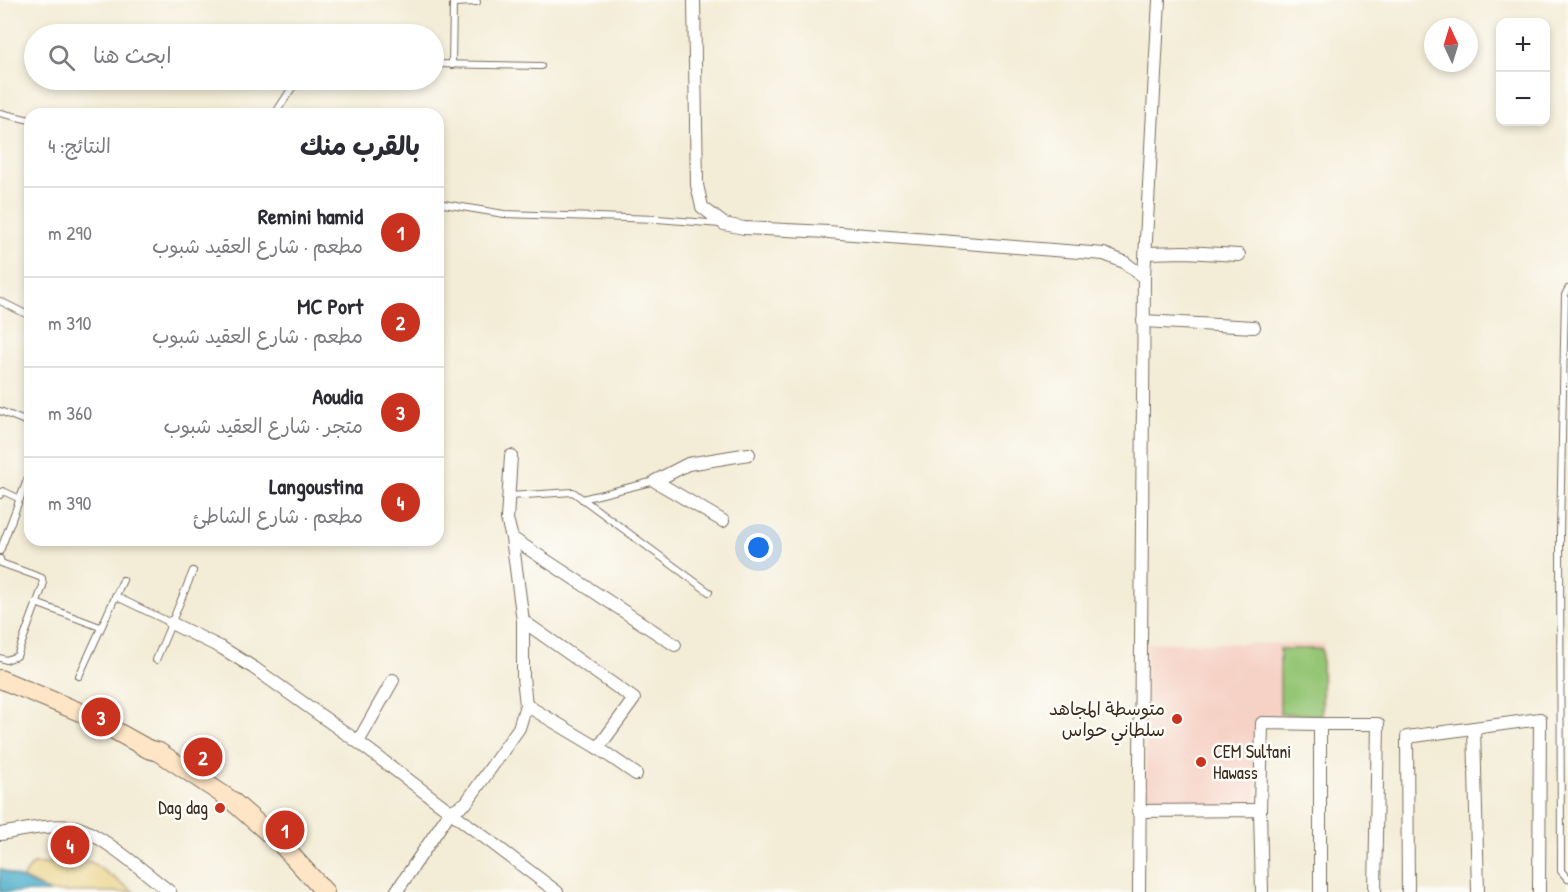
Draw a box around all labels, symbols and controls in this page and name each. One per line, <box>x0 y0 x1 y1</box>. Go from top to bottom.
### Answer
north arrow <box>1424 18 1478 72</box>
map controls <box>1496 18 1550 126</box>
button: + <box>1496 18 1550 72</box>
search box <box>24 24 444 90</box>
text: ابحث هنا <box>93 40 172 70</box>
icon: search <box>45 41 78 74</box>
button: − <box>1496 72 1550 126</box>
text: بالقرب منك <box>300 128 420 163</box>
text: النتائج: 4 <box>48 132 111 159</box>
text: Remini hamid <box>258 201 363 231</box>
text: 290 m <box>48 219 92 246</box>
text: 1 <box>397 219 404 246</box>
text: مطعم · شارع العقيد شبوب <box>152 232 363 259</box>
text: MC Port <box>297 291 363 321</box>
text: 310 m <box>48 309 91 336</box>
text: 2 <box>396 309 405 336</box>
text: مطعم · شارع العقيد شبوب <box>152 322 363 349</box>
text: Aoudia <box>312 381 363 411</box>
text: 360 m <box>48 399 92 426</box>
text: 3 <box>396 399 405 426</box>
text: متجر · شارع العقيد شبوب <box>163 412 363 439</box>
text: Langoustina <box>269 471 363 501</box>
text: 390 m <box>48 489 91 516</box>
text: 4 <box>397 489 404 516</box>
text: مطعم · شارع الشاطئ <box>193 502 363 529</box>
your location <box>744 533 773 562</box>
pin: 3 <box>82 694 120 740</box>
place label: متوسطة المجاهد سلطاني حواس <box>1049 696 1165 746</box>
marker: متوسطة المجاهد سلطاني حواس <box>1170 712 1184 726</box>
pin: 2 <box>184 734 222 780</box>
place label: CEM Sultani Hawass <box>1213 739 1291 785</box>
marker: CEM Sultani Hawass <box>1194 755 1208 769</box>
place label: Dag dag <box>158 795 208 820</box>
marker: Dag dag <box>213 801 227 815</box>
pin: 1 <box>266 808 304 852</box>
pin: 4 <box>50 822 90 868</box>

